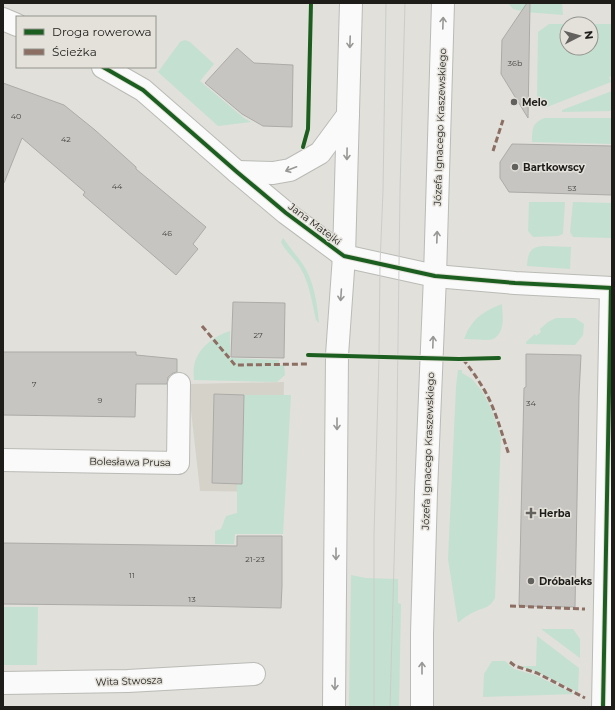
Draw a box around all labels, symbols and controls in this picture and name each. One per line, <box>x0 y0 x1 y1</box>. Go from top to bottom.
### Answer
legend <box>16 16 156 68</box>
north arrow <box>559 16 599 56</box>
one-way arrow <box>439 17 447 30</box>
text: Droga rowerowa <box>52 24 152 39</box>
text: N <box>582 30 596 40</box>
one-way arrow <box>346 35 353 48</box>
text: Ścieżka <box>52 44 97 59</box>
street label: Józefa Ignacego Kraszewskiego <box>431 48 449 207</box>
house number: 36b <box>508 58 523 68</box>
place label: Melo <box>522 96 548 109</box>
marker: Melo <box>509 97 519 107</box>
house number: 40 <box>11 111 21 121</box>
house number: 42 <box>61 134 71 144</box>
one-way arrow <box>343 147 350 160</box>
place label: Bartkowscy <box>523 161 586 174</box>
marker: Bartkowscy <box>510 162 520 172</box>
one-way arrow <box>284 166 297 173</box>
house number: 44 <box>112 181 123 191</box>
house number: 53 <box>568 183 577 193</box>
street label: Jana Matejki <box>285 199 344 248</box>
house number: 46 <box>162 228 172 238</box>
one-way arrow <box>433 231 440 244</box>
one-way arrow <box>338 288 345 301</box>
house number: 27 <box>253 330 263 340</box>
one-way arrow <box>429 336 436 349</box>
street label: Józefa Ignacego Kraszewskiego <box>419 372 437 531</box>
house number: 7 <box>32 379 37 389</box>
house number: 9 <box>98 395 103 405</box>
house number: 34 <box>526 398 537 408</box>
one-way arrow <box>333 417 340 430</box>
street label: Bolesława Prusa <box>89 455 171 469</box>
place label: Herba <box>539 507 571 520</box>
marker: Herba <box>526 508 536 518</box>
one-way arrow <box>332 547 340 560</box>
house number: 21-23 <box>245 554 265 564</box>
house number: 11 <box>129 570 135 580</box>
place label: Dróbaleks <box>539 575 593 588</box>
marker: Dróbaleks <box>526 576 536 586</box>
house number: 13 <box>188 594 196 604</box>
one-way arrow <box>418 662 426 675</box>
street label: Wita Stwosza <box>95 673 163 689</box>
one-way arrow <box>331 677 339 690</box>

